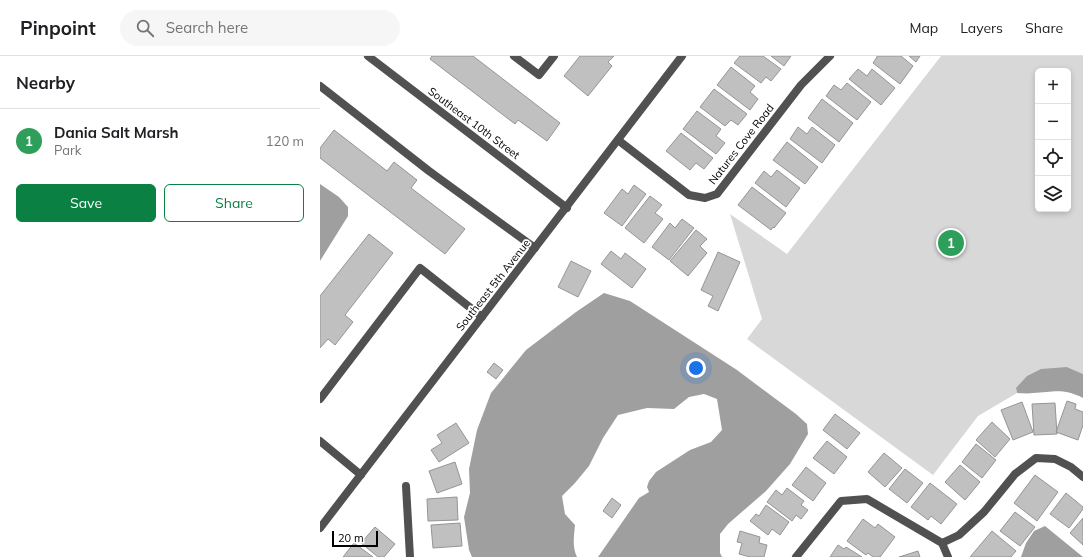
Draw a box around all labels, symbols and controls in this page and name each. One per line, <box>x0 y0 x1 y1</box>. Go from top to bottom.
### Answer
search box <box>120 10 400 46</box>
text: Pinpoint <box>20 16 96 40</box>
icon: search <box>134 17 156 39</box>
text: Search here <box>166 18 248 37</box>
text: Map <box>909 19 938 37</box>
text: Layers <box>960 19 1003 37</box>
text: Share <box>1025 19 1063 37</box>
map controls <box>1035 68 1071 212</box>
button: + <box>1035 68 1071 104</box>
text: Nearby <box>16 72 75 93</box>
street label: Southeast 10th Street <box>425 84 523 162</box>
street label: Natures Cove Road <box>705 101 777 187</box>
button: − <box>1035 104 1071 140</box>
text: Dania Salt Marsh <box>54 123 179 142</box>
text: 1 <box>25 133 33 149</box>
text: 120 m <box>266 133 304 149</box>
button: locate <box>1035 140 1071 176</box>
text: Park <box>54 142 81 158</box>
button: layers <box>1035 176 1071 212</box>
button: Save <box>16 184 156 222</box>
button: Share <box>164 184 304 222</box>
pin: 1 <box>938 228 964 258</box>
street label: Southeast 5th Avenue <box>453 236 533 334</box>
your location <box>686 358 706 378</box>
scale bar <box>332 529 378 548</box>
text: 20 m <box>338 531 364 545</box>

